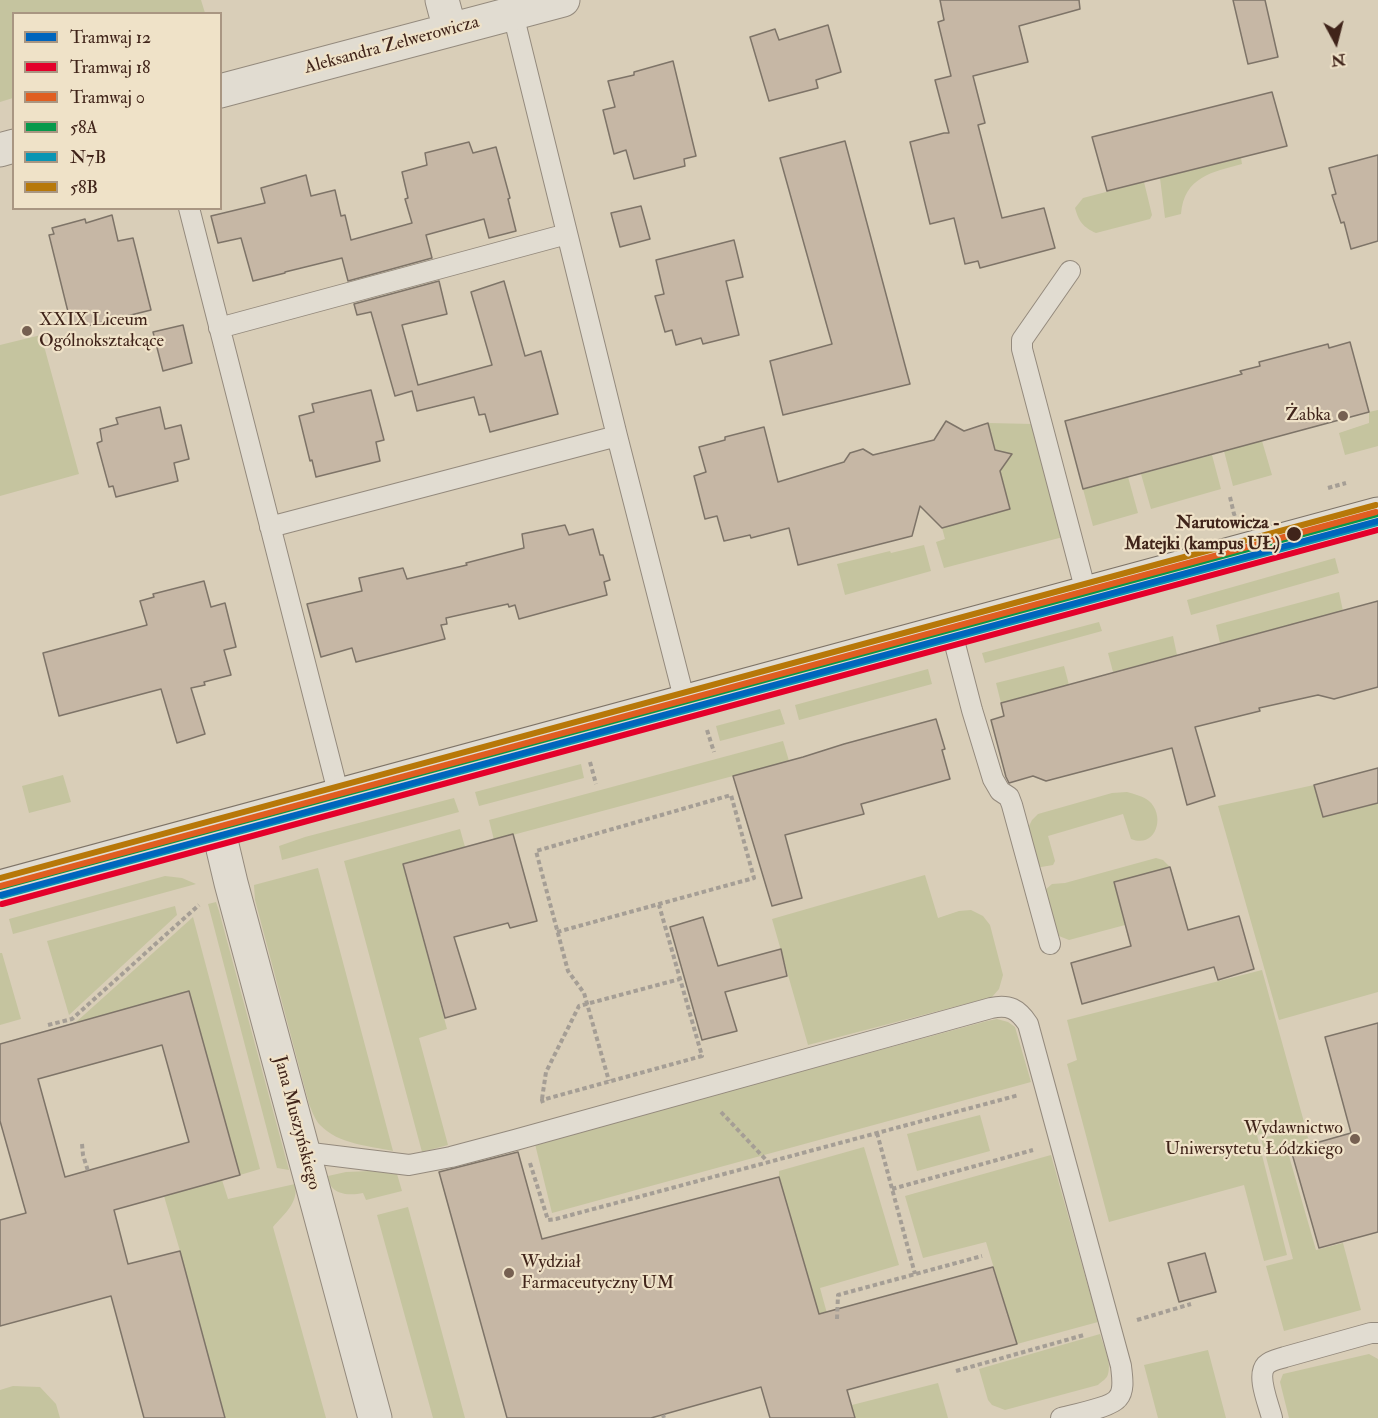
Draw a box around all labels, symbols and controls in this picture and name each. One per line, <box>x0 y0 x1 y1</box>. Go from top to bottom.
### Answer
legend <box>12 12 222 210</box>
street label: Aleksandra Zelwerowicza <box>302 12 482 80</box>
north arrow <box>1306 12 1366 72</box>
text: Tramwaj 12 <box>70 26 151 49</box>
text: N <box>1330 49 1347 71</box>
text: Tramwaj 18 <box>70 56 151 79</box>
text: Tramwaj 0 <box>70 86 145 109</box>
text: 58A <box>70 116 98 139</box>
text: N7B <box>70 146 106 169</box>
text: 58B <box>70 176 98 199</box>
place label: XXIX Liceum Ogólnokształcące <box>39 310 164 352</box>
marker: XXIX Liceum Ogólnokształcące <box>20 324 34 338</box>
place label: Żabka <box>1285 405 1331 427</box>
marker: Żabka <box>1336 409 1350 423</box>
place label: Narutowicza - Matejki (kampus UŁ) <box>1125 513 1280 556</box>
marker: Narutowicza - Matejki (kampus UŁ) <box>1285 525 1303 543</box>
street label: Jana Muszyńskiego <box>268 1054 324 1192</box>
place label: Wydawnictwo Uniwersytetu Łódzkiego <box>1165 1118 1343 1160</box>
marker: Wydawnictwo Uniwersytetu Łódzkiego <box>1348 1132 1362 1146</box>
place label: Wydział Farmaceutyczny UM <box>521 1252 674 1294</box>
marker: Wydział Farmaceutyczny UM <box>502 1266 516 1280</box>

